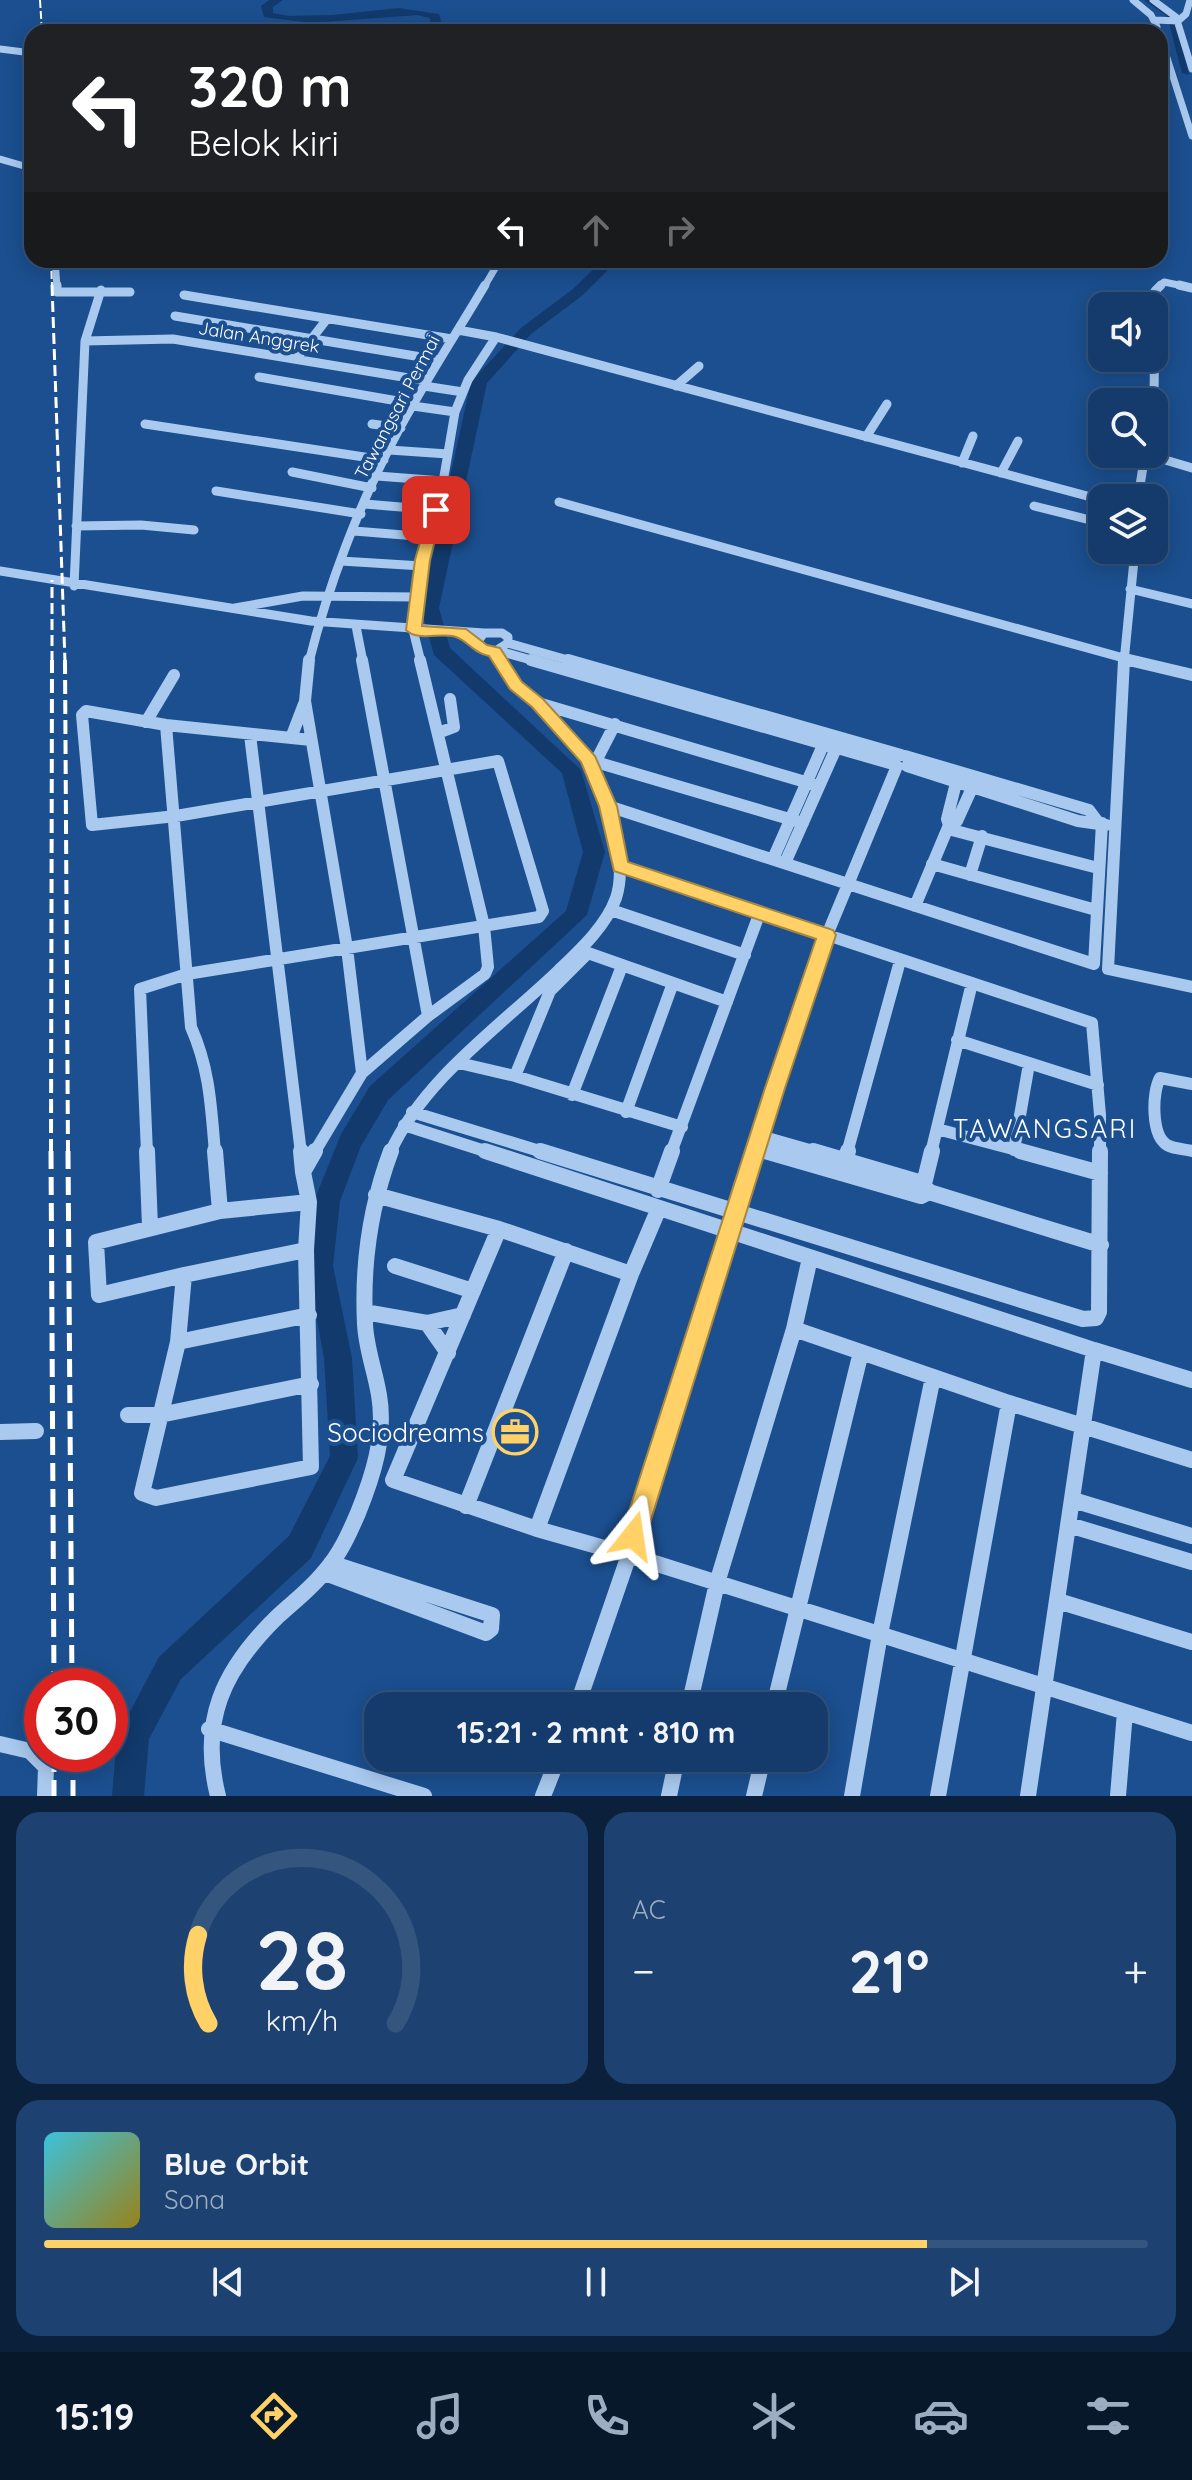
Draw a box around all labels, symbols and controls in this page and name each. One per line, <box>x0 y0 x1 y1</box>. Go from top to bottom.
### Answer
text: 320 m <box>188 51 352 121</box>
icon: left <box>56 56 160 160</box>
text: Belok kiri <box>188 120 339 165</box>
icon: left <box>490 208 534 252</box>
icon: ahead <box>574 208 618 252</box>
icon: right <box>658 208 702 252</box>
map controls <box>1088 292 1168 564</box>
button: sound <box>1088 292 1168 372</box>
street label: Jalan Anggrek <box>197 316 321 358</box>
street label: Tawangsari Permai <box>349 331 445 483</box>
button: search <box>1088 388 1168 468</box>
pin <box>402 476 470 544</box>
button: layers <box>1088 484 1168 564</box>
icon: arrive <box>414 488 458 532</box>
district label: TAWANGSARI <box>953 1112 1137 1145</box>
office icon: Sociodreams <box>491 1408 539 1456</box>
place label: Sociodreams <box>327 1416 484 1449</box>
position arrow <box>591 1494 675 1578</box>
speed limit sign: 30 <box>24 1668 128 1772</box>
text: 15:21 · 2 mnt · 810 m <box>457 1713 735 1751</box>
text: AC <box>632 1893 666 1926</box>
text: 28 <box>256 1907 348 2011</box>
text: 21° <box>849 1933 930 2008</box>
text: − <box>632 1943 655 1998</box>
text: + <box>1123 1943 1148 1998</box>
text: km/h <box>266 2002 338 2038</box>
text: Blue Orbit <box>164 2145 309 2183</box>
text: Sona <box>164 2183 225 2216</box>
icon: previous <box>206 2260 250 2304</box>
icon: pause <box>574 2260 618 2304</box>
icon: next <box>942 2260 986 2304</box>
icon: directions <box>246 2388 302 2444</box>
icon: music <box>412 2388 468 2444</box>
icon: phone <box>579 2388 635 2444</box>
icon: climate <box>746 2388 802 2444</box>
icon: car <box>913 2388 969 2444</box>
icon: filters <box>1080 2388 1136 2444</box>
text: 15:19 <box>55 2394 135 2439</box>

